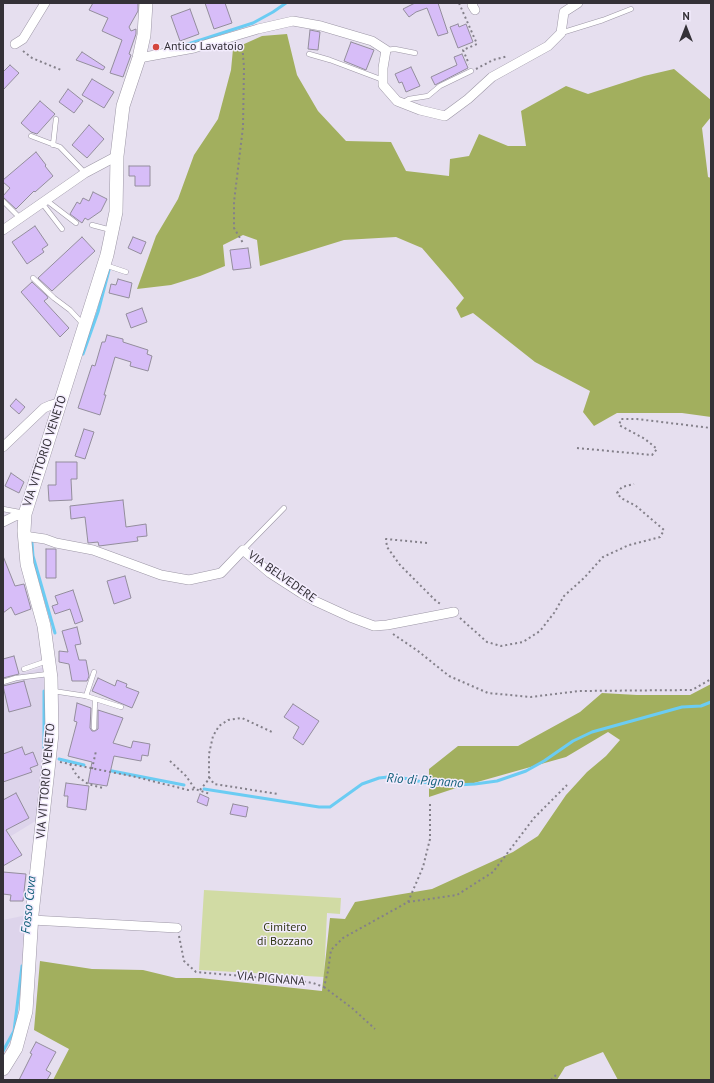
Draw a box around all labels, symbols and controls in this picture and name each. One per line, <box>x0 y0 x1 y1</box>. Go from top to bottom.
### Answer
north arrow <box>666 8 706 48</box>
text: N <box>682 9 690 23</box>
place label: Antico Lavatoio <box>164 40 243 54</box>
marker: Antico Lavatoio <box>151 42 161 52</box>
street label: VIA VITTORIO VENETO <box>20 394 70 508</box>
street label: VIA BELVEDERE <box>245 548 319 606</box>
street label: VIA VITTORIO VENETO <box>34 723 58 839</box>
water label: Rio di Pignano <box>386 771 464 791</box>
water label: Fosso Cava <box>18 875 40 935</box>
park label: Cimitero di Bozzano <box>257 921 313 949</box>
street label: VIA PIGNANA <box>236 969 306 989</box>

